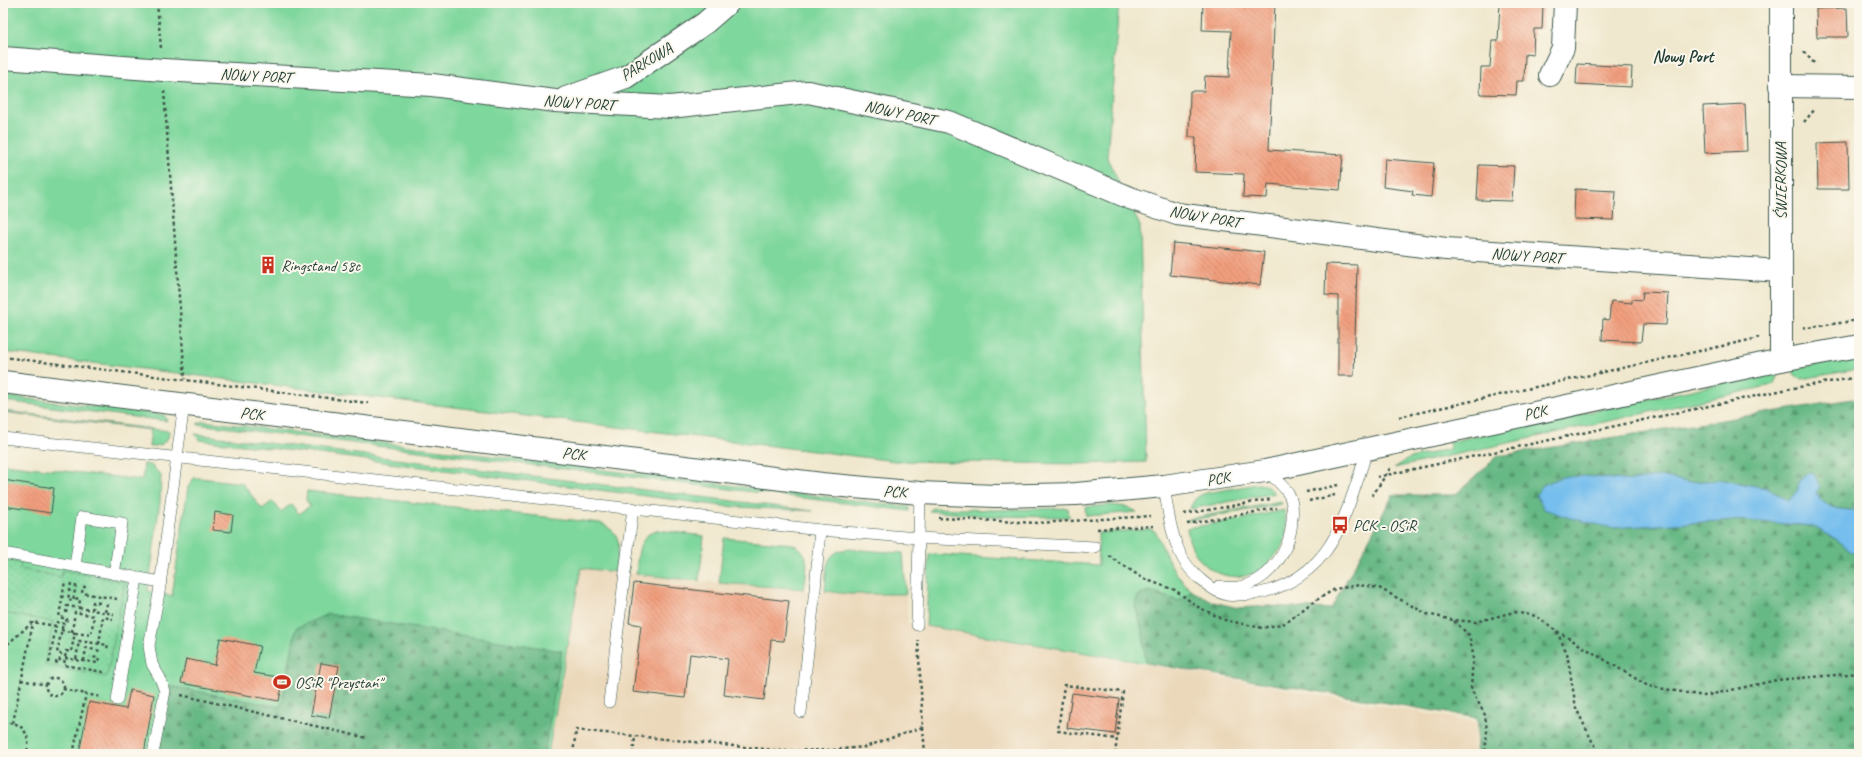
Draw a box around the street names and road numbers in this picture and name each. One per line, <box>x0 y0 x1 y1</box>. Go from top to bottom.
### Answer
street label: PARKOWA <box>617 38 677 86</box>
street label: NOWY PORT <box>220 64 297 88</box>
street label: NOWY PORT <box>543 91 620 116</box>
street label: NOWY PORT <box>863 96 941 131</box>
street label: ŚWIERKOWA <box>1771 141 1791 220</box>
street label: NOWY PORT <box>1168 201 1246 234</box>
street label: NOWY PORT <box>1491 244 1568 269</box>
street label: PCK <box>1522 400 1552 425</box>
street label: PCK <box>239 403 268 426</box>
street label: PCK <box>561 443 590 466</box>
street label: PCK <box>1205 467 1234 491</box>
street label: PCK <box>883 481 910 503</box>

